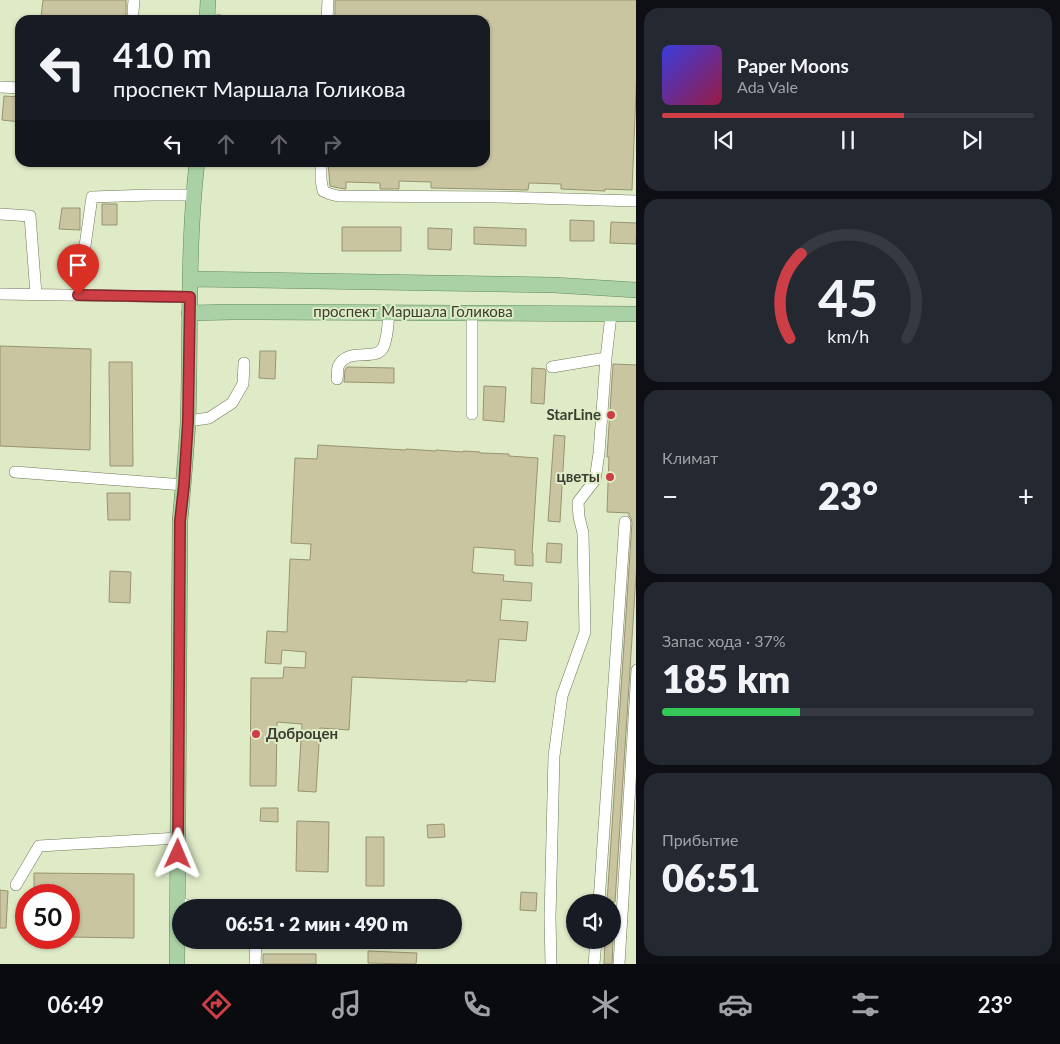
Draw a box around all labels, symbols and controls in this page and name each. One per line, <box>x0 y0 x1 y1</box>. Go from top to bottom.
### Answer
text: 410 m <box>113 33 212 75</box>
icon: left <box>30 35 95 100</box>
text: Paper Moons <box>737 54 849 77</box>
text: проспект Маршала Голикова <box>113 75 406 102</box>
text: Ada Vale <box>737 77 798 96</box>
icon: previous <box>710 126 738 154</box>
icon: pause <box>834 126 862 154</box>
icon: next <box>958 126 986 154</box>
icon: left <box>159 130 187 158</box>
icon: ahead <box>212 130 240 158</box>
icon: ahead <box>265 130 293 158</box>
icon: right <box>318 130 346 158</box>
pin <box>57 244 99 295</box>
icon: arrive <box>64 251 92 279</box>
text: 45 <box>818 266 878 328</box>
street label: проспект Маршала Голикова <box>313 302 513 320</box>
text: km/h <box>827 325 869 347</box>
place label: StarLine <box>546 405 601 423</box>
marker: StarLine <box>605 409 617 421</box>
text: Климат <box>662 448 718 467</box>
place label: цветы <box>556 467 600 485</box>
marker: цветы <box>604 471 616 483</box>
text: 23° <box>818 472 878 518</box>
text: − <box>662 479 678 513</box>
text: + <box>1018 479 1034 513</box>
text: Запас хода · 37% <box>662 631 786 650</box>
text: 185 km <box>662 655 790 701</box>
place label: Доброцен <box>266 724 338 742</box>
marker: Доброцен <box>250 728 262 740</box>
position arrow <box>151 827 203 879</box>
text: Прибытие <box>662 830 738 849</box>
text: 06:51 <box>662 854 760 900</box>
speed limit sign: 50 <box>15 884 80 949</box>
map controls <box>566 894 621 949</box>
button: sound <box>566 894 621 949</box>
text: 06:51 · 2 мин · 490 m <box>226 912 408 935</box>
icon: directions <box>199 987 234 1022</box>
icon: music <box>329 987 364 1022</box>
icon: phone <box>459 987 494 1022</box>
icon: climate <box>588 987 623 1022</box>
icon: car <box>718 987 753 1022</box>
icon: filters <box>848 987 883 1022</box>
text: 06:49 <box>47 991 104 1018</box>
text: 23° <box>978 991 1012 1018</box>

